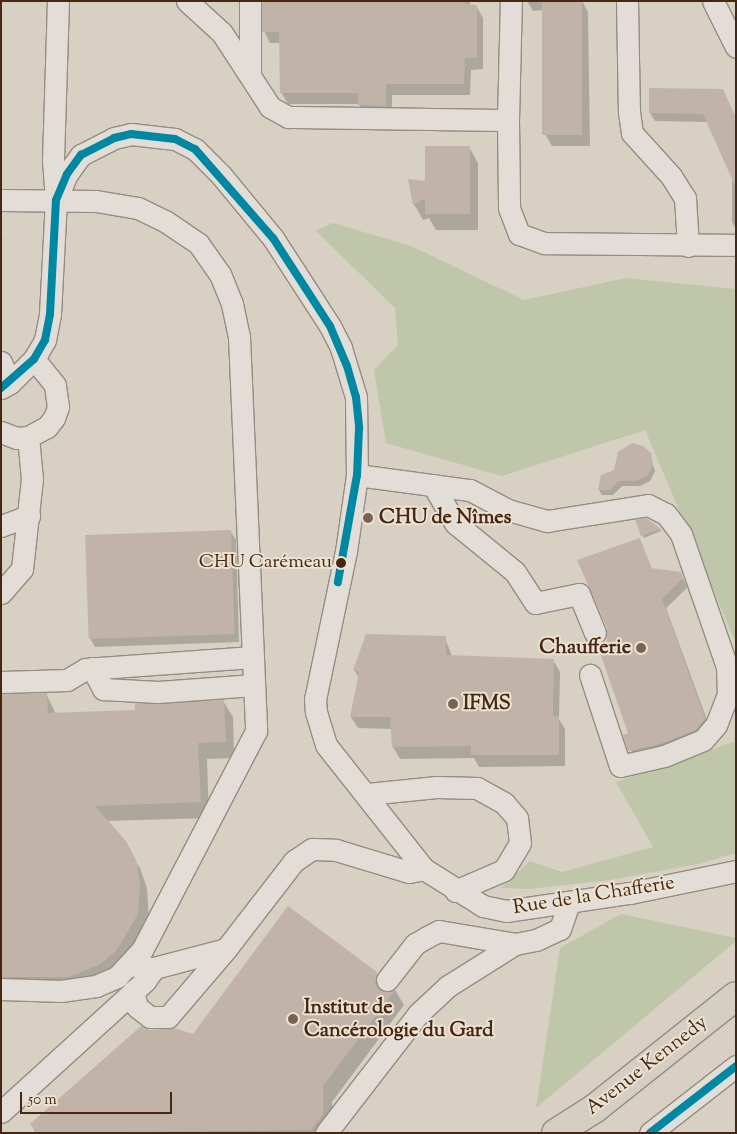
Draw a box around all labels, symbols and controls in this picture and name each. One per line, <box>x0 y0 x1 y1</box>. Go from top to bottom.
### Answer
place label: CHU de Nîmes <box>379 506 511 530</box>
marker: CHU de Nîmes <box>361 511 375 525</box>
place label: CHU Carémeau <box>199 552 332 574</box>
marker: CHU Carémeau <box>336 558 346 568</box>
place label: Chaufferie <box>539 636 631 660</box>
marker: Chaufferie <box>635 642 647 654</box>
place label: IFMS <box>463 692 511 716</box>
marker: IFMS <box>447 698 459 710</box>
street label: Rue de la Chafferie <box>512 871 676 921</box>
place label: Institut de Cancérologie du Gard <box>304 996 494 1043</box>
street label: Avenue Kennedy <box>581 1011 713 1121</box>
marker: Institut de Cancérologie du Gard <box>286 1012 300 1026</box>
scale bar <box>22 1082 175 1114</box>
text: 50 m <box>28 1090 57 1111</box>

